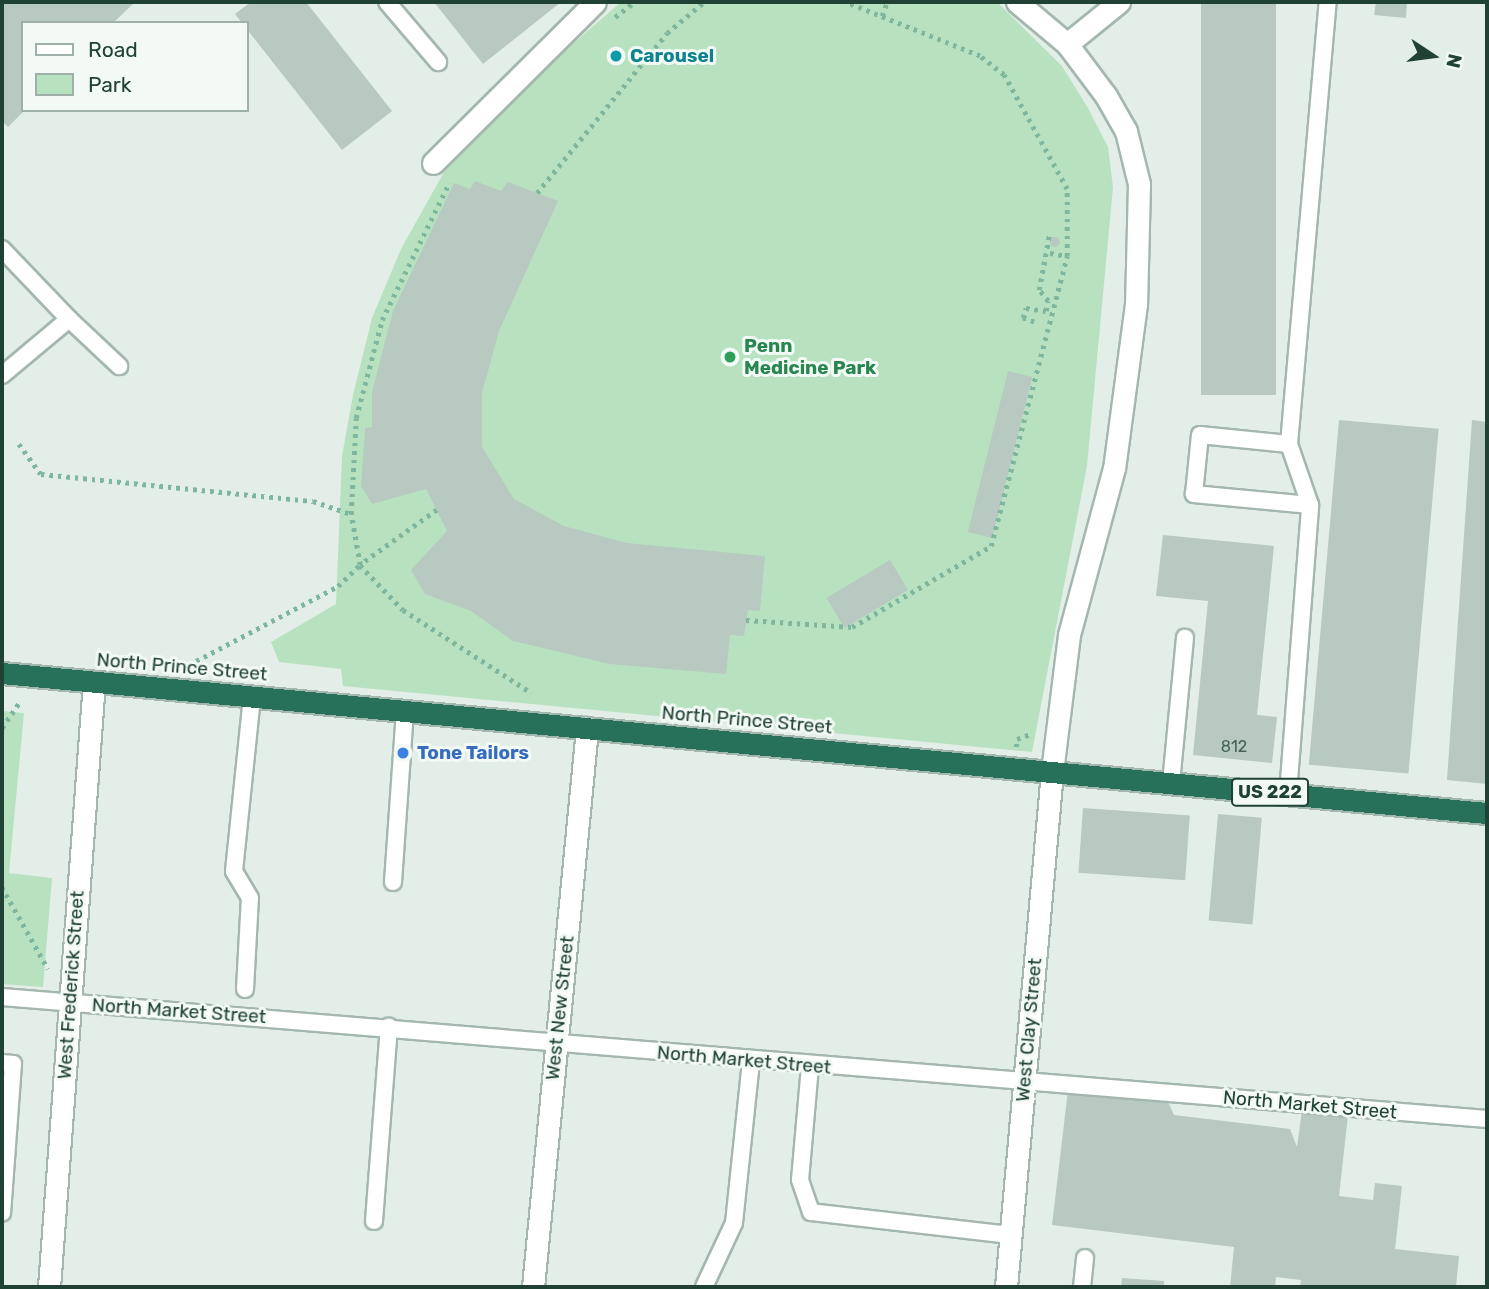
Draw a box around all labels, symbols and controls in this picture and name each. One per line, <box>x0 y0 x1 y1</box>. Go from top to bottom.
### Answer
legend <box>21 21 248 112</box>
north arrow <box>1398 21 1468 91</box>
text: Road <box>88 37 138 62</box>
place label: Carousel <box>630 45 714 67</box>
marker: Carousel <box>608 48 624 64</box>
text: N <box>1441 52 1467 70</box>
text: Park <box>88 72 132 97</box>
place label: Penn Medicine Park <box>744 335 876 379</box>
marker: Penn Medicine Park <box>722 349 738 365</box>
street label: North Prince Street <box>96 648 268 686</box>
street label: North Prince Street <box>661 701 833 739</box>
house number: 812 <box>1221 737 1247 757</box>
place label: Tone Tailors <box>417 742 530 764</box>
marker: Tone Tailors <box>395 745 411 761</box>
road number: US 222 <box>1230 778 1310 806</box>
street label: West Frederick Street <box>53 890 89 1080</box>
street label: West New Street <box>541 934 579 1082</box>
street label: West Clay Street <box>1011 957 1047 1103</box>
street label: North Market Street <box>91 994 267 1028</box>
street label: North Market Street <box>656 1041 832 1079</box>
street label: North Market Street <box>1222 1086 1398 1124</box>

